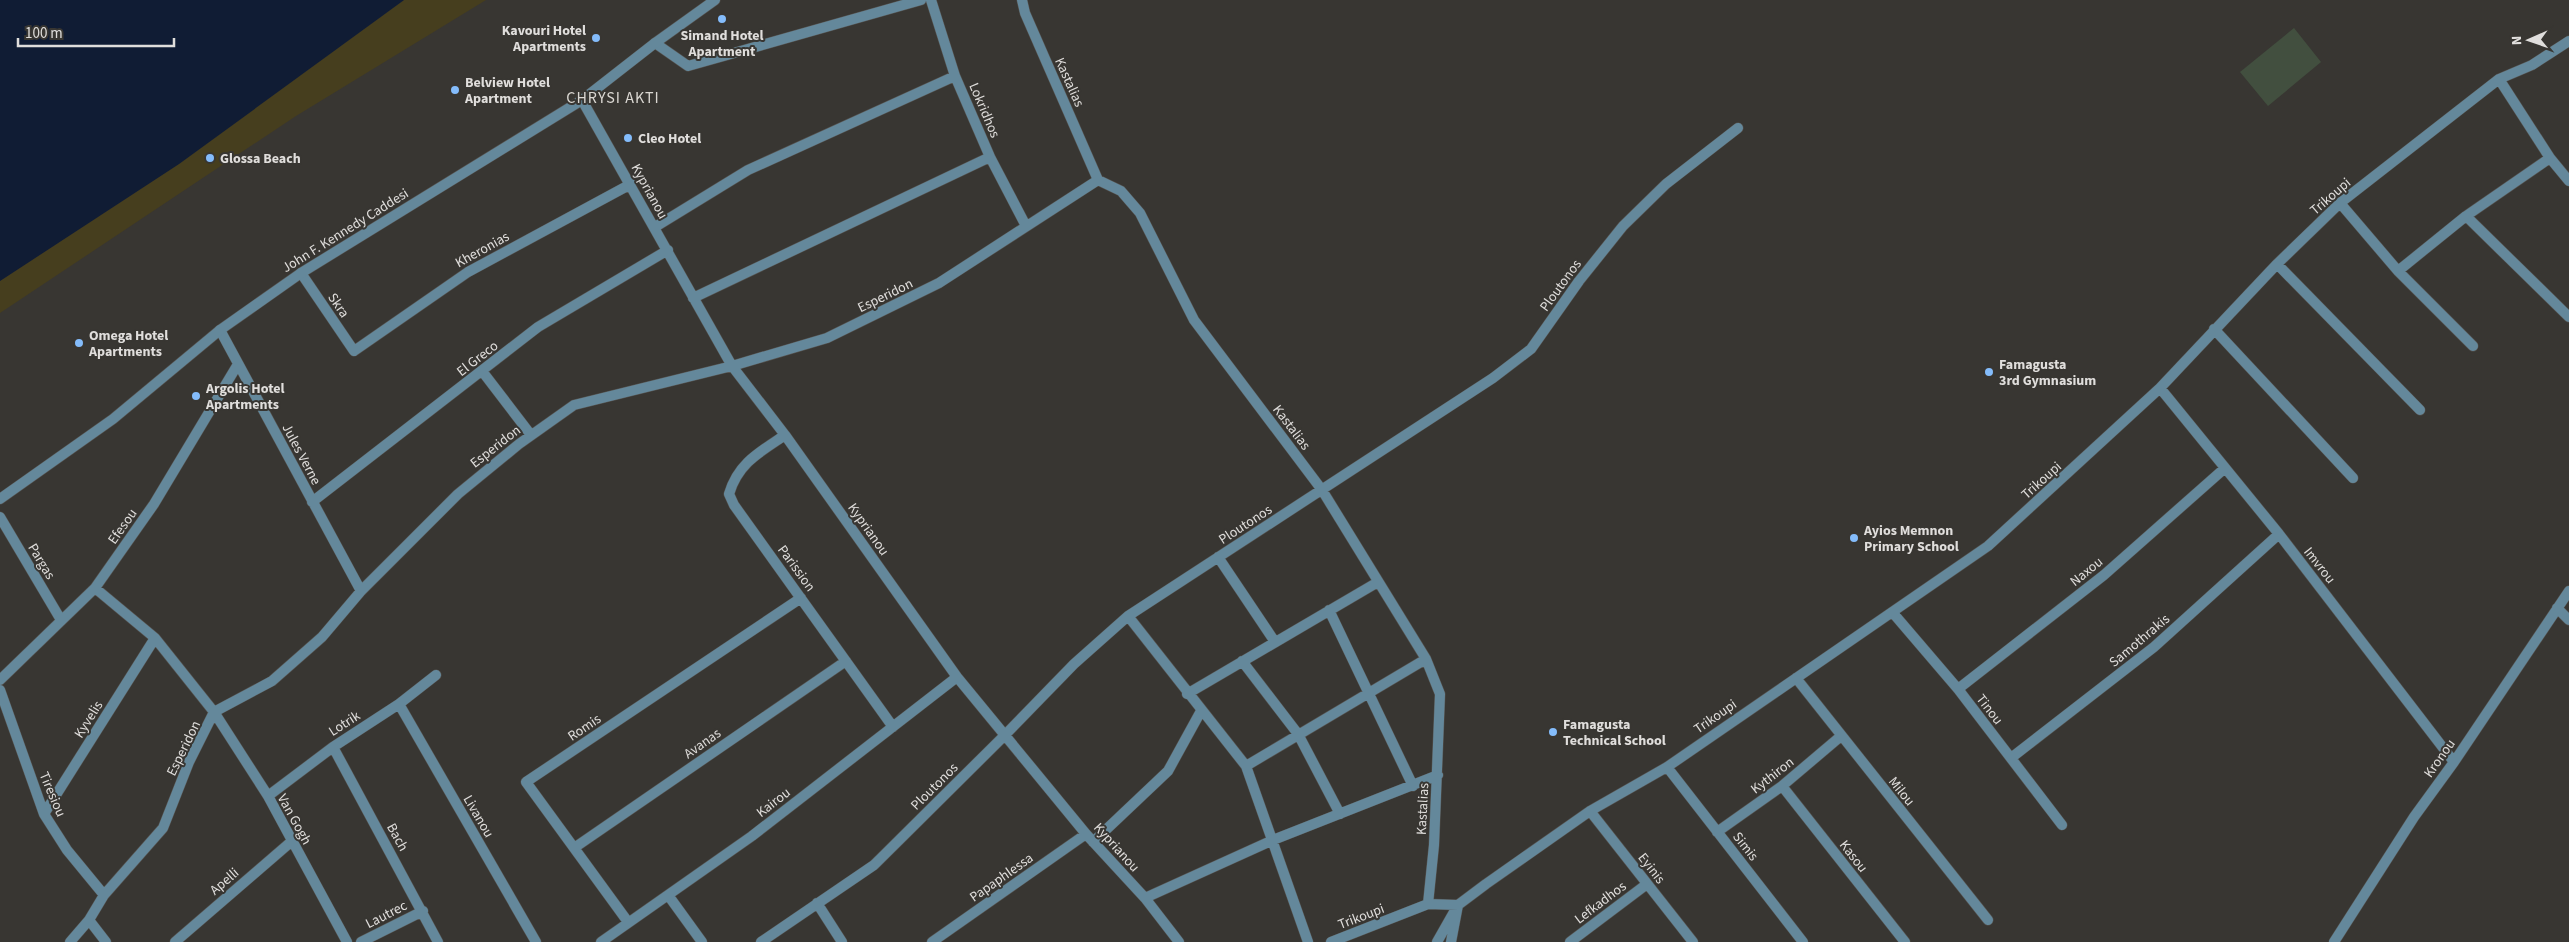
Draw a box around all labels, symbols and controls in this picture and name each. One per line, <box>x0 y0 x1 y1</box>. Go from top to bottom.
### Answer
marker: Simand Hotel Apartment <box>716 13 728 25</box>
scale bar <box>18 15 174 47</box>
north arrow <box>2504 15 2554 65</box>
place label: Kavouri Hotel Apartments <box>502 21 586 57</box>
text: 100 m <box>25 23 63 44</box>
place label: Simand Hotel Apartment <box>680 26 764 62</box>
marker: Kavouri Hotel Apartments <box>590 32 602 44</box>
text: N <box>2507 35 2527 45</box>
street label: Kastalias <box>1049 55 1089 110</box>
place label: Belview Hotel Apartment <box>464 73 550 109</box>
street label: Lokridhos <box>963 80 1005 141</box>
marker: Belview Hotel Apartment <box>449 84 461 96</box>
district label: CHRYSI AKTI <box>566 87 660 109</box>
place label: Cleo Hotel <box>638 129 701 149</box>
marker: Cleo Hotel <box>622 132 634 144</box>
place label: Glossa Beach <box>220 149 301 169</box>
marker: Glossa Beach <box>204 152 216 164</box>
street label: Kyprianou <box>626 160 673 223</box>
street label: Trikoupi <box>2306 173 2355 220</box>
street label: John F. Kennedy Caddesi <box>278 184 413 278</box>
street label: Kheronias <box>452 227 513 273</box>
street label: Ploutonos <box>1535 255 1587 316</box>
street label: Esperidon <box>854 274 916 318</box>
street label: Skra <box>323 289 354 322</box>
place label: Omega Hotel Apartments <box>88 326 168 362</box>
street label: El Greco <box>453 336 503 381</box>
marker: Omega Hotel Apartments <box>73 337 85 349</box>
place label: Famagusta 3rd Gymnasium <box>1999 355 2096 391</box>
marker: Famagusta 3rd Gymnasium <box>1983 366 1995 378</box>
place label: Argolis Hotel Apartments <box>205 379 285 415</box>
marker: Argolis Hotel Apartments <box>190 390 202 402</box>
street label: Kastalias <box>1268 401 1315 455</box>
street label: Jules Verne <box>277 420 326 489</box>
street label: Esperidon <box>466 421 525 473</box>
street label: Trikoupi <box>2017 457 2066 504</box>
street label: Kyprianou <box>843 499 894 560</box>
street label: Ploutonos <box>1215 500 1276 550</box>
street label: Efesou <box>103 505 142 548</box>
place label: Ayios Memnon Primary School <box>1863 521 1959 557</box>
marker: Ayios Memnon Primary School <box>1848 532 1860 544</box>
street label: Pargas <box>23 540 60 583</box>
street label: Parission <box>772 541 820 596</box>
street label: Imvrou <box>2298 543 2340 588</box>
street label: Naxou <box>2066 552 2107 591</box>
street label: Samothrakis <box>2105 609 2174 672</box>
street label: Tinou <box>1971 690 2008 729</box>
street label: Trikoupi <box>1690 695 1741 739</box>
street label: Kyvelis <box>70 697 108 742</box>
street label: Lotrik <box>325 706 364 741</box>
street label: Romis <box>564 709 605 746</box>
place label: Famagusta Technical School <box>1563 715 1666 751</box>
street label: Esperidon <box>162 717 206 779</box>
street label: Avanas <box>680 724 725 764</box>
marker: Famagusta Technical School <box>1547 726 1559 738</box>
street label: Kronou <box>2419 735 2460 782</box>
street label: Kythiron <box>1747 752 1799 799</box>
street label: Ploutonos <box>906 758 963 815</box>
street label: Tiresiou <box>34 769 70 820</box>
street label: Milou <box>1883 773 1919 811</box>
street label: Kastalias <box>1412 782 1434 836</box>
street label: Kairou <box>752 783 795 823</box>
street label: Van Gogh <box>272 790 316 849</box>
street label: Livanou <box>458 791 498 842</box>
street label: Kyprianou <box>1089 819 1144 877</box>
street label: Bach <box>381 820 413 855</box>
street label: Simis <box>1728 828 1763 865</box>
street label: Kasou <box>1834 836 1872 877</box>
street label: Papaphlessa <box>966 848 1038 907</box>
street label: Eyinis <box>1633 849 1670 888</box>
street label: Apelli <box>206 863 244 900</box>
street label: Lefkadhos <box>1571 877 1631 929</box>
street label: Lautrec <box>362 896 411 934</box>
street label: Trikoupi <box>1335 899 1387 935</box>

